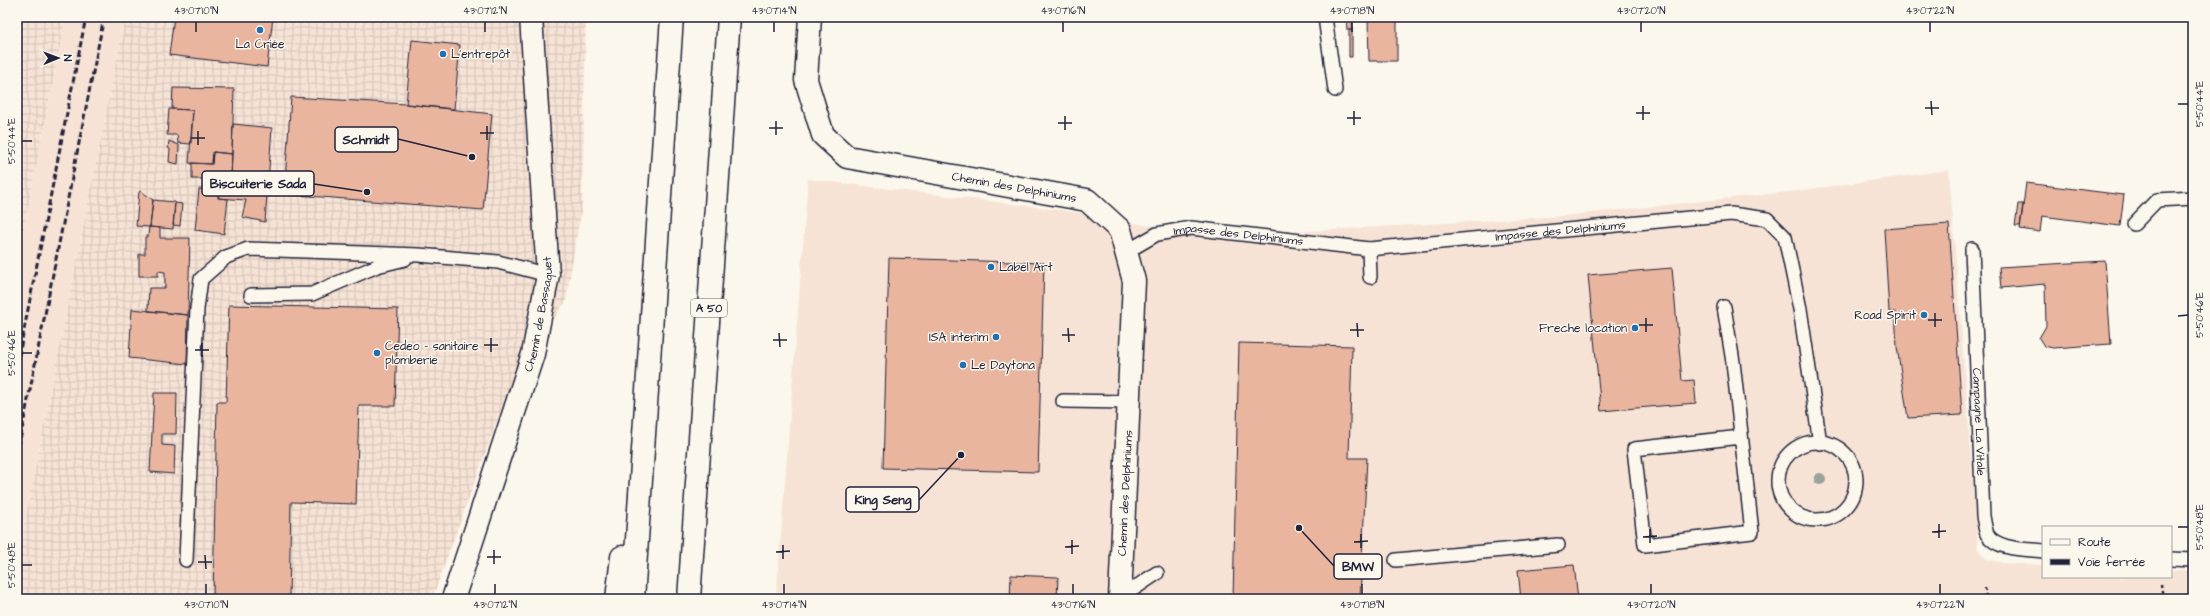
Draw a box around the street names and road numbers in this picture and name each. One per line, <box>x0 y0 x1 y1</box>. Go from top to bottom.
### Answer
street label: Chemin des Delphiniums <box>950 168 1078 207</box>
street label: Impasse des Delphiniums <box>1495 216 1626 246</box>
street label: Impasse des Delphiniums <box>1172 220 1304 250</box>
street label: Chemin de Bassaquet <box>520 256 557 374</box>
road number: A 50 <box>691 299 727 317</box>
street label: Campagne La Vitale <box>1968 367 1989 477</box>
street label: Chemin des Delphiniums <box>1114 430 1137 557</box>

